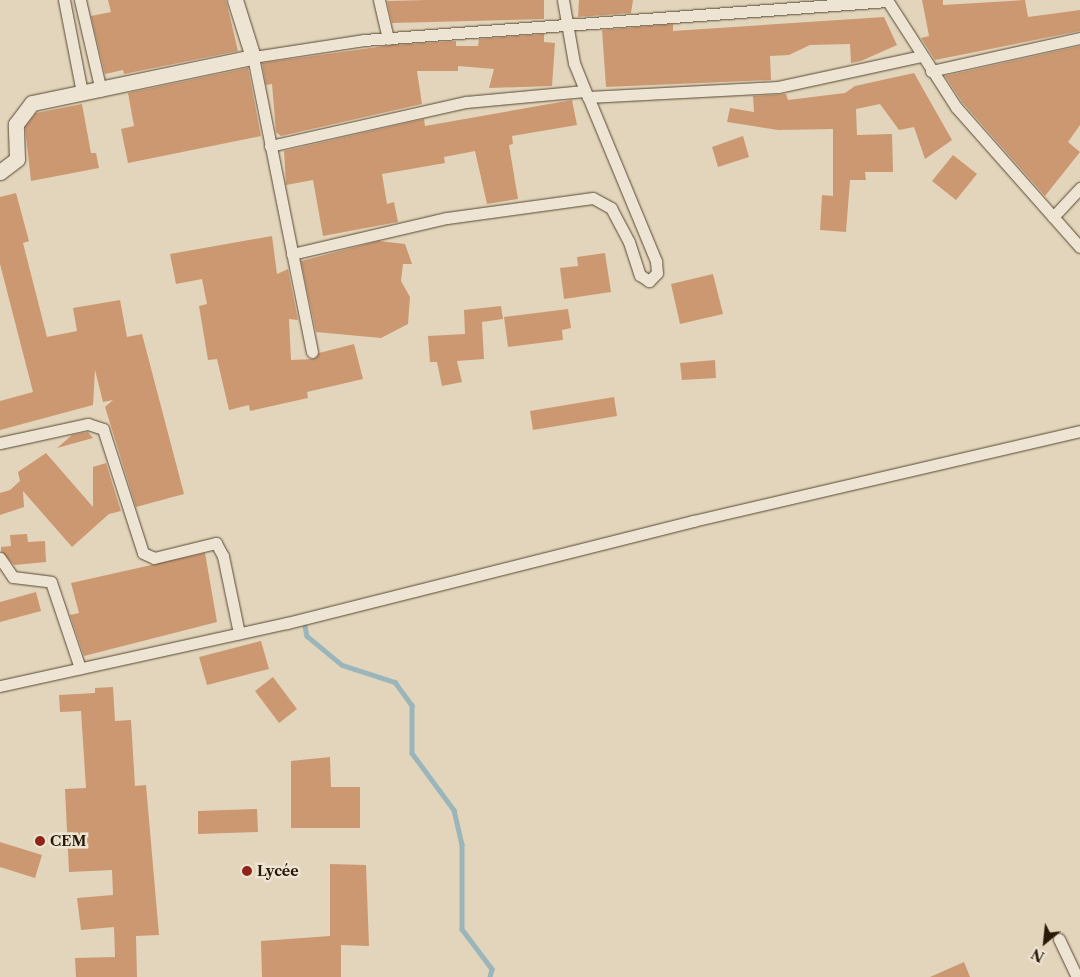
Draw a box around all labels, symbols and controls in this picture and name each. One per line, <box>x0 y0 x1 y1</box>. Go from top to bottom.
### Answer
place label: CEM <box>50 833 86 849</box>
marker: CEM <box>34 835 46 847</box>
place label: Lycée <box>257 863 299 879</box>
marker: Lycée <box>241 865 253 877</box>
north arrow <box>1020 917 1070 967</box>
text: N <box>1028 944 1048 966</box>

